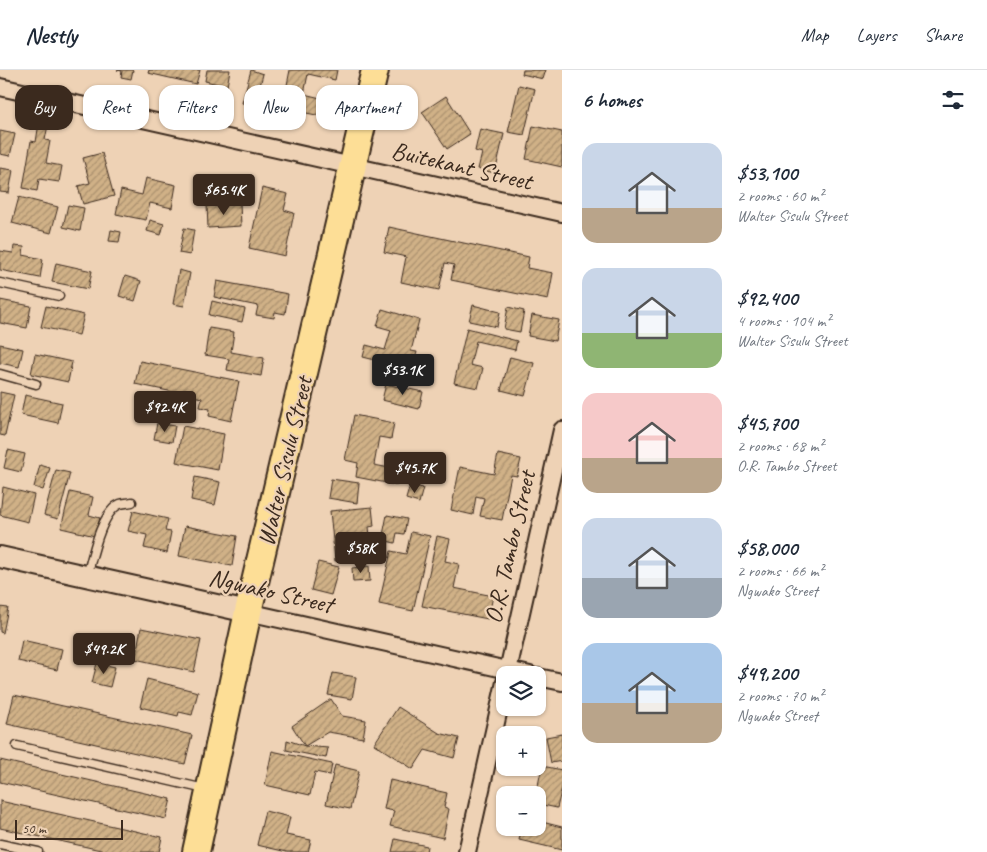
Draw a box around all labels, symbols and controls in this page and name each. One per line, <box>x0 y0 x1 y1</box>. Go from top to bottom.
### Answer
text: Nestly <box>25 20 77 50</box>
text: Map <box>801 24 829 46</box>
text: Layers <box>857 24 896 46</box>
text: Share <box>924 24 962 46</box>
chip: Buy <box>15 85 73 130</box>
chip: Rent <box>83 85 149 130</box>
chip: Filters <box>159 85 234 130</box>
chip: New <box>244 85 306 130</box>
chip: Apartment <box>316 85 418 130</box>
icon: filters <box>939 86 967 114</box>
text: 6 homes <box>582 87 642 113</box>
street label: Buitekant Street <box>389 134 538 198</box>
text: $53,100 <box>737 160 798 186</box>
icon: home <box>622 163 682 223</box>
pin: $65.4K <box>183 174 265 216</box>
text: $65.4K <box>204 180 244 200</box>
text: 2 rooms · 60 m² <box>737 186 823 206</box>
text: Walter Sisulu Street <box>737 206 848 226</box>
text: $92,400 <box>737 285 798 311</box>
icon: home <box>622 288 682 348</box>
text: 4 rooms · 104 m² <box>737 311 831 331</box>
text: Walter Sisulu Street <box>737 331 848 351</box>
pin: $53.1K <box>362 354 444 396</box>
text: $53.1K <box>383 360 423 380</box>
street label: Walter Sisulu Street <box>250 371 321 549</box>
pin: $92.4K <box>124 390 206 433</box>
text: $92.4K <box>145 397 185 417</box>
text: $45,700 <box>737 410 797 436</box>
icon: home <box>622 413 682 473</box>
text: 2 rooms · 68 m² <box>737 436 823 456</box>
pin: $45.7K <box>374 452 456 494</box>
text: O.R. Tambo Street <box>737 456 837 476</box>
text: $45.7K <box>395 458 435 478</box>
street label: O.R. Tambo Street <box>477 465 544 627</box>
pin: $58K <box>331 532 391 574</box>
text: $58,000 <box>737 535 798 561</box>
text: $58K <box>346 538 376 558</box>
icon: home <box>622 538 682 598</box>
street label: Ngwako Street <box>206 561 340 622</box>
text: 2 rooms · 66 m² <box>737 561 823 581</box>
text: Ngwako Street <box>737 581 818 601</box>
pin: $49.2K <box>63 632 145 675</box>
text: $49.2K <box>84 639 124 659</box>
text: $49,200 <box>737 660 798 686</box>
icon: home <box>622 663 682 723</box>
map controls <box>496 666 546 836</box>
button: layers <box>496 666 546 716</box>
text: 2 rooms · 70 m² <box>737 686 823 706</box>
text: Ngwako Street <box>737 706 818 726</box>
button: + <box>496 726 546 776</box>
button: − <box>496 786 546 836</box>
scale bar <box>15 817 122 840</box>
text: 50 m <box>22 820 46 837</box>

